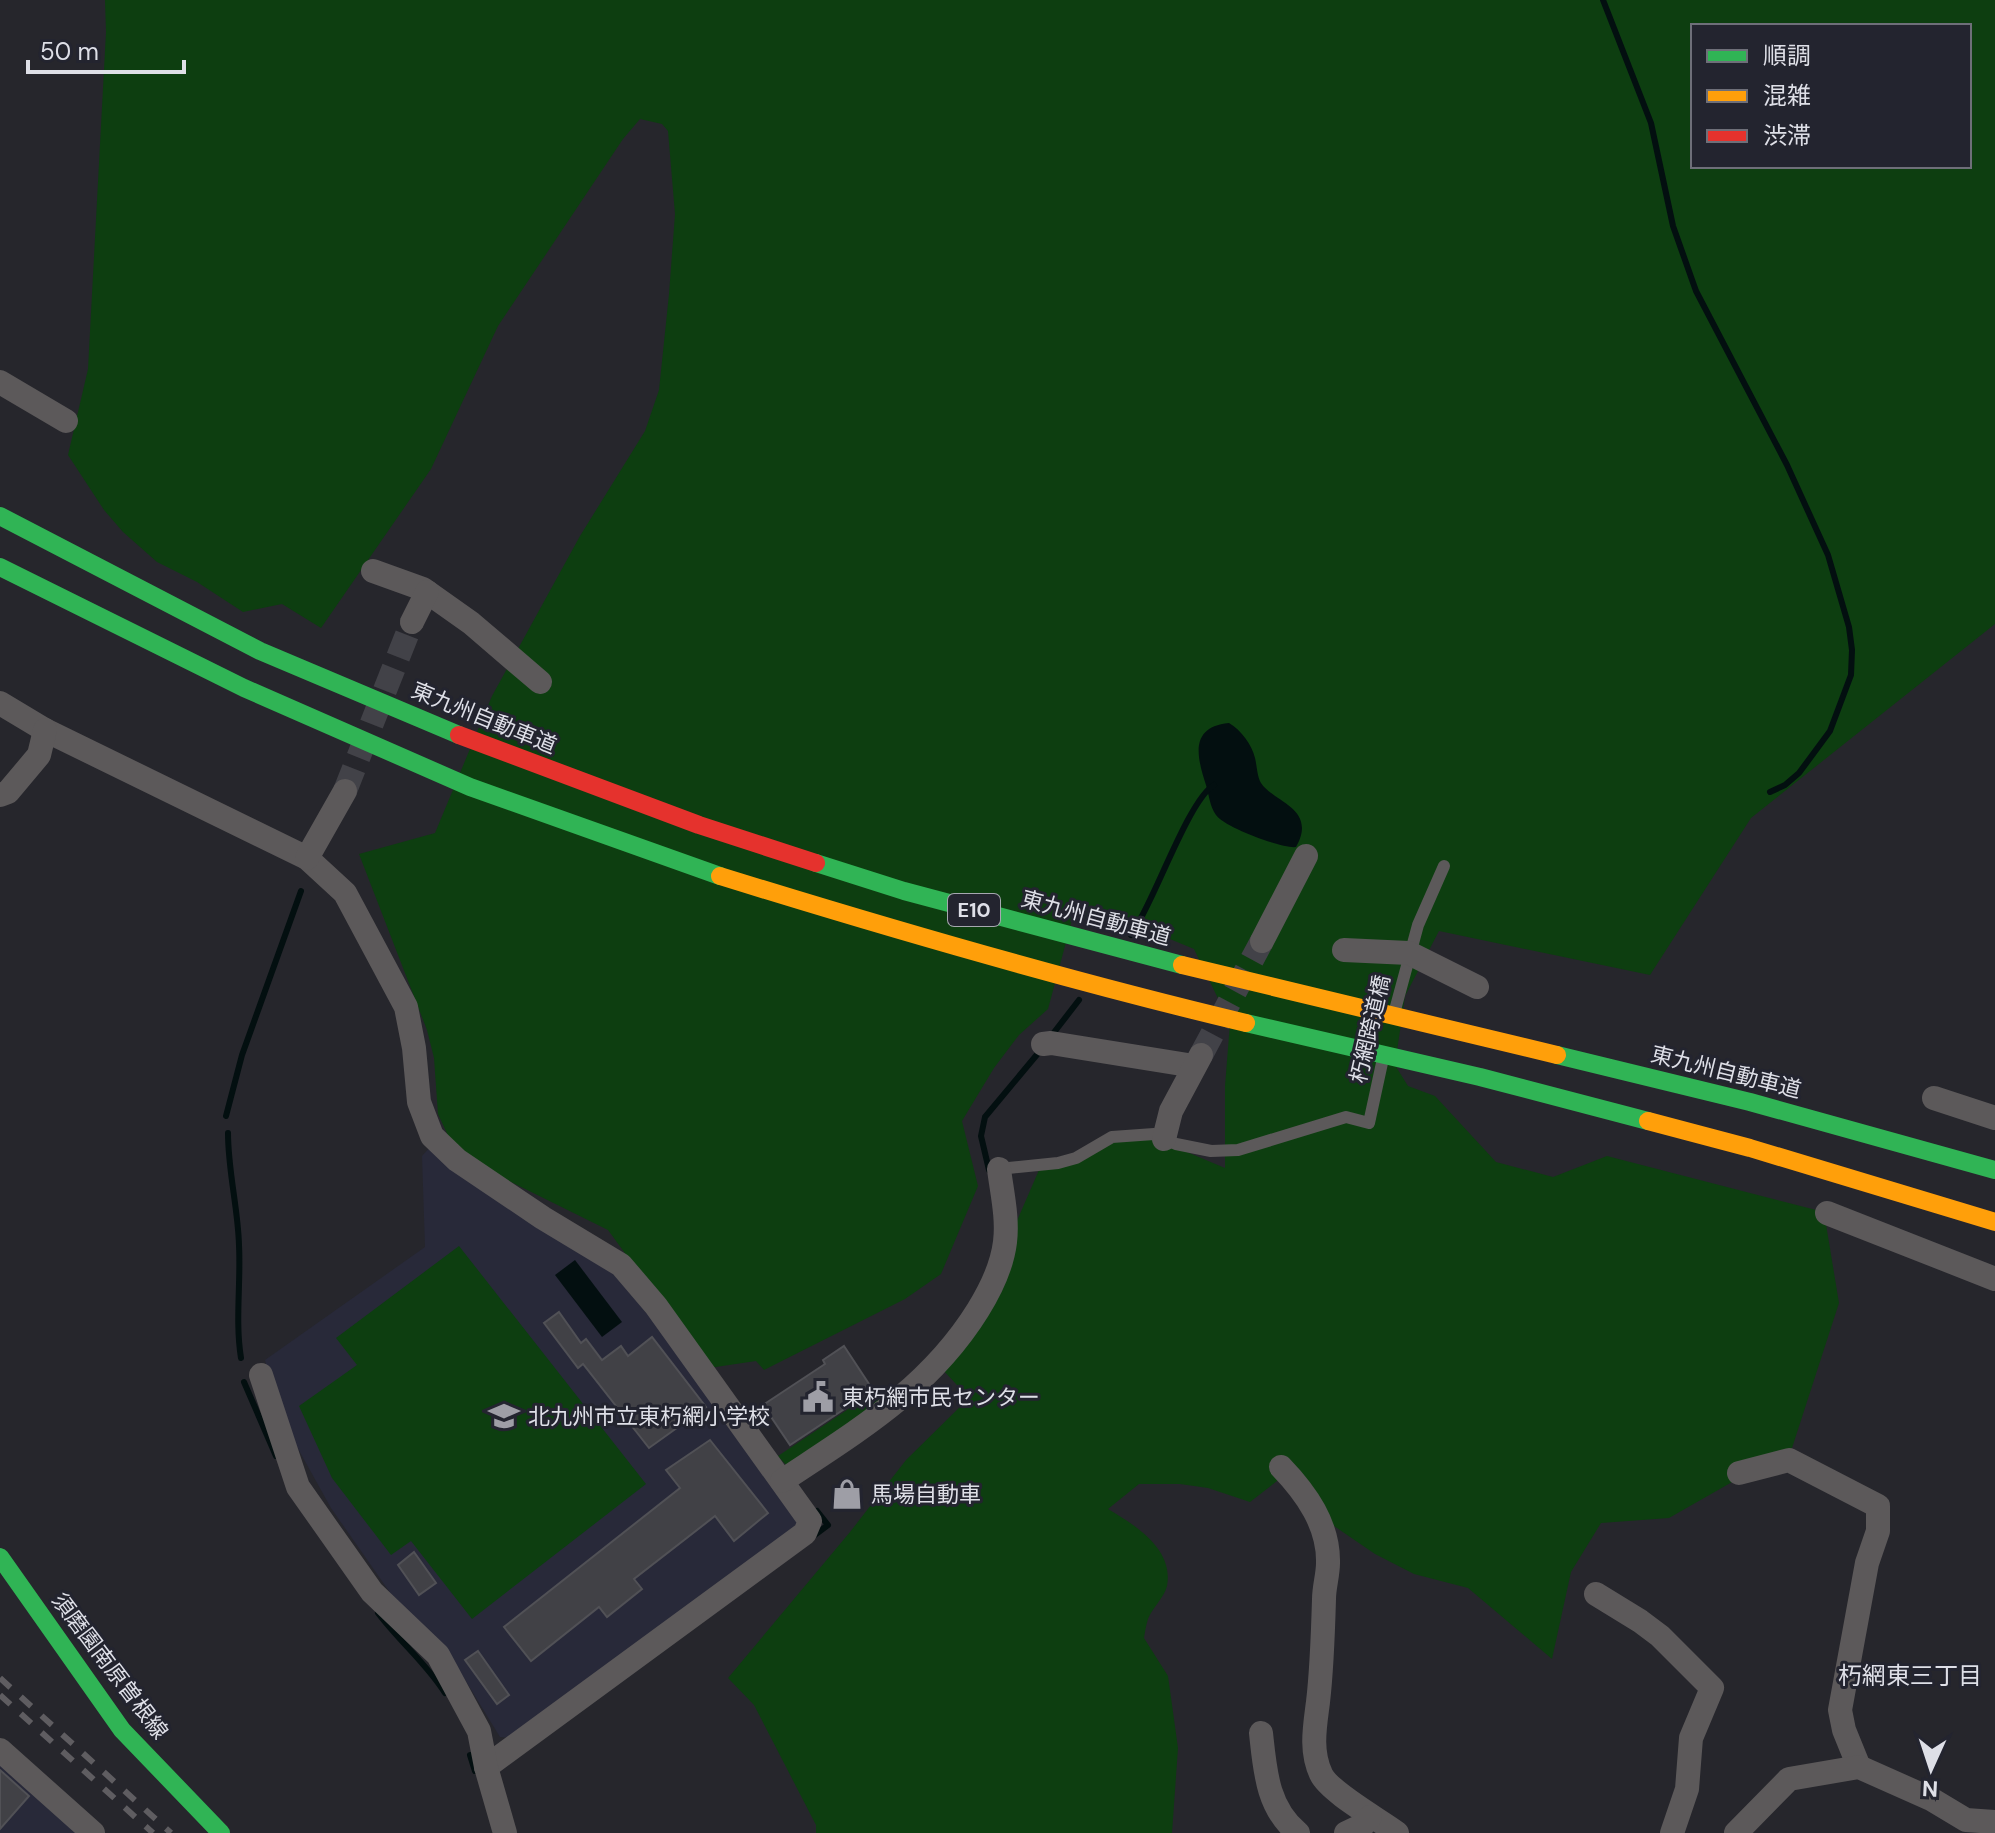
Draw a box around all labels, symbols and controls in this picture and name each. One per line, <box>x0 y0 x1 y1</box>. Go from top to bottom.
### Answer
scale bar <box>28 24 184 74</box>
legend <box>1691 24 1971 168</box>
text: 50 m <box>40 36 99 67</box>
text: 順調 <box>1763 40 1811 71</box>
text: 混雑 <box>1763 80 1811 111</box>
text: 渋滞 <box>1763 120 1811 151</box>
street label: 東九州自動車道 <box>407 676 561 760</box>
street label: 東九州自動車道 <box>1018 884 1174 952</box>
road number: E10 <box>948 894 1000 926</box>
street label: 朽網跨道橋 <box>1343 972 1397 1086</box>
street label: 東九州自動車道 <box>1648 1039 1804 1105</box>
public building icon: 東朽網市民センター <box>801 1380 835 1414</box>
place label: 東朽網市民センター <box>842 1383 1040 1412</box>
school or university icon: 北九州市立東朽網小学校 <box>487 1399 521 1433</box>
place label: 北九州市立東朽網小学校 <box>528 1402 770 1431</box>
shop icon: 馬場自動車 <box>830 1477 864 1511</box>
place label: 馬場自動車 <box>871 1480 981 1509</box>
street label: 須磨園南原曽根線 <box>45 1587 175 1745</box>
district label: 朽網東三丁目 <box>1838 1660 1982 1691</box>
north arrow <box>1891 1729 1971 1809</box>
text: N <box>1921 1774 1939 1803</box>

